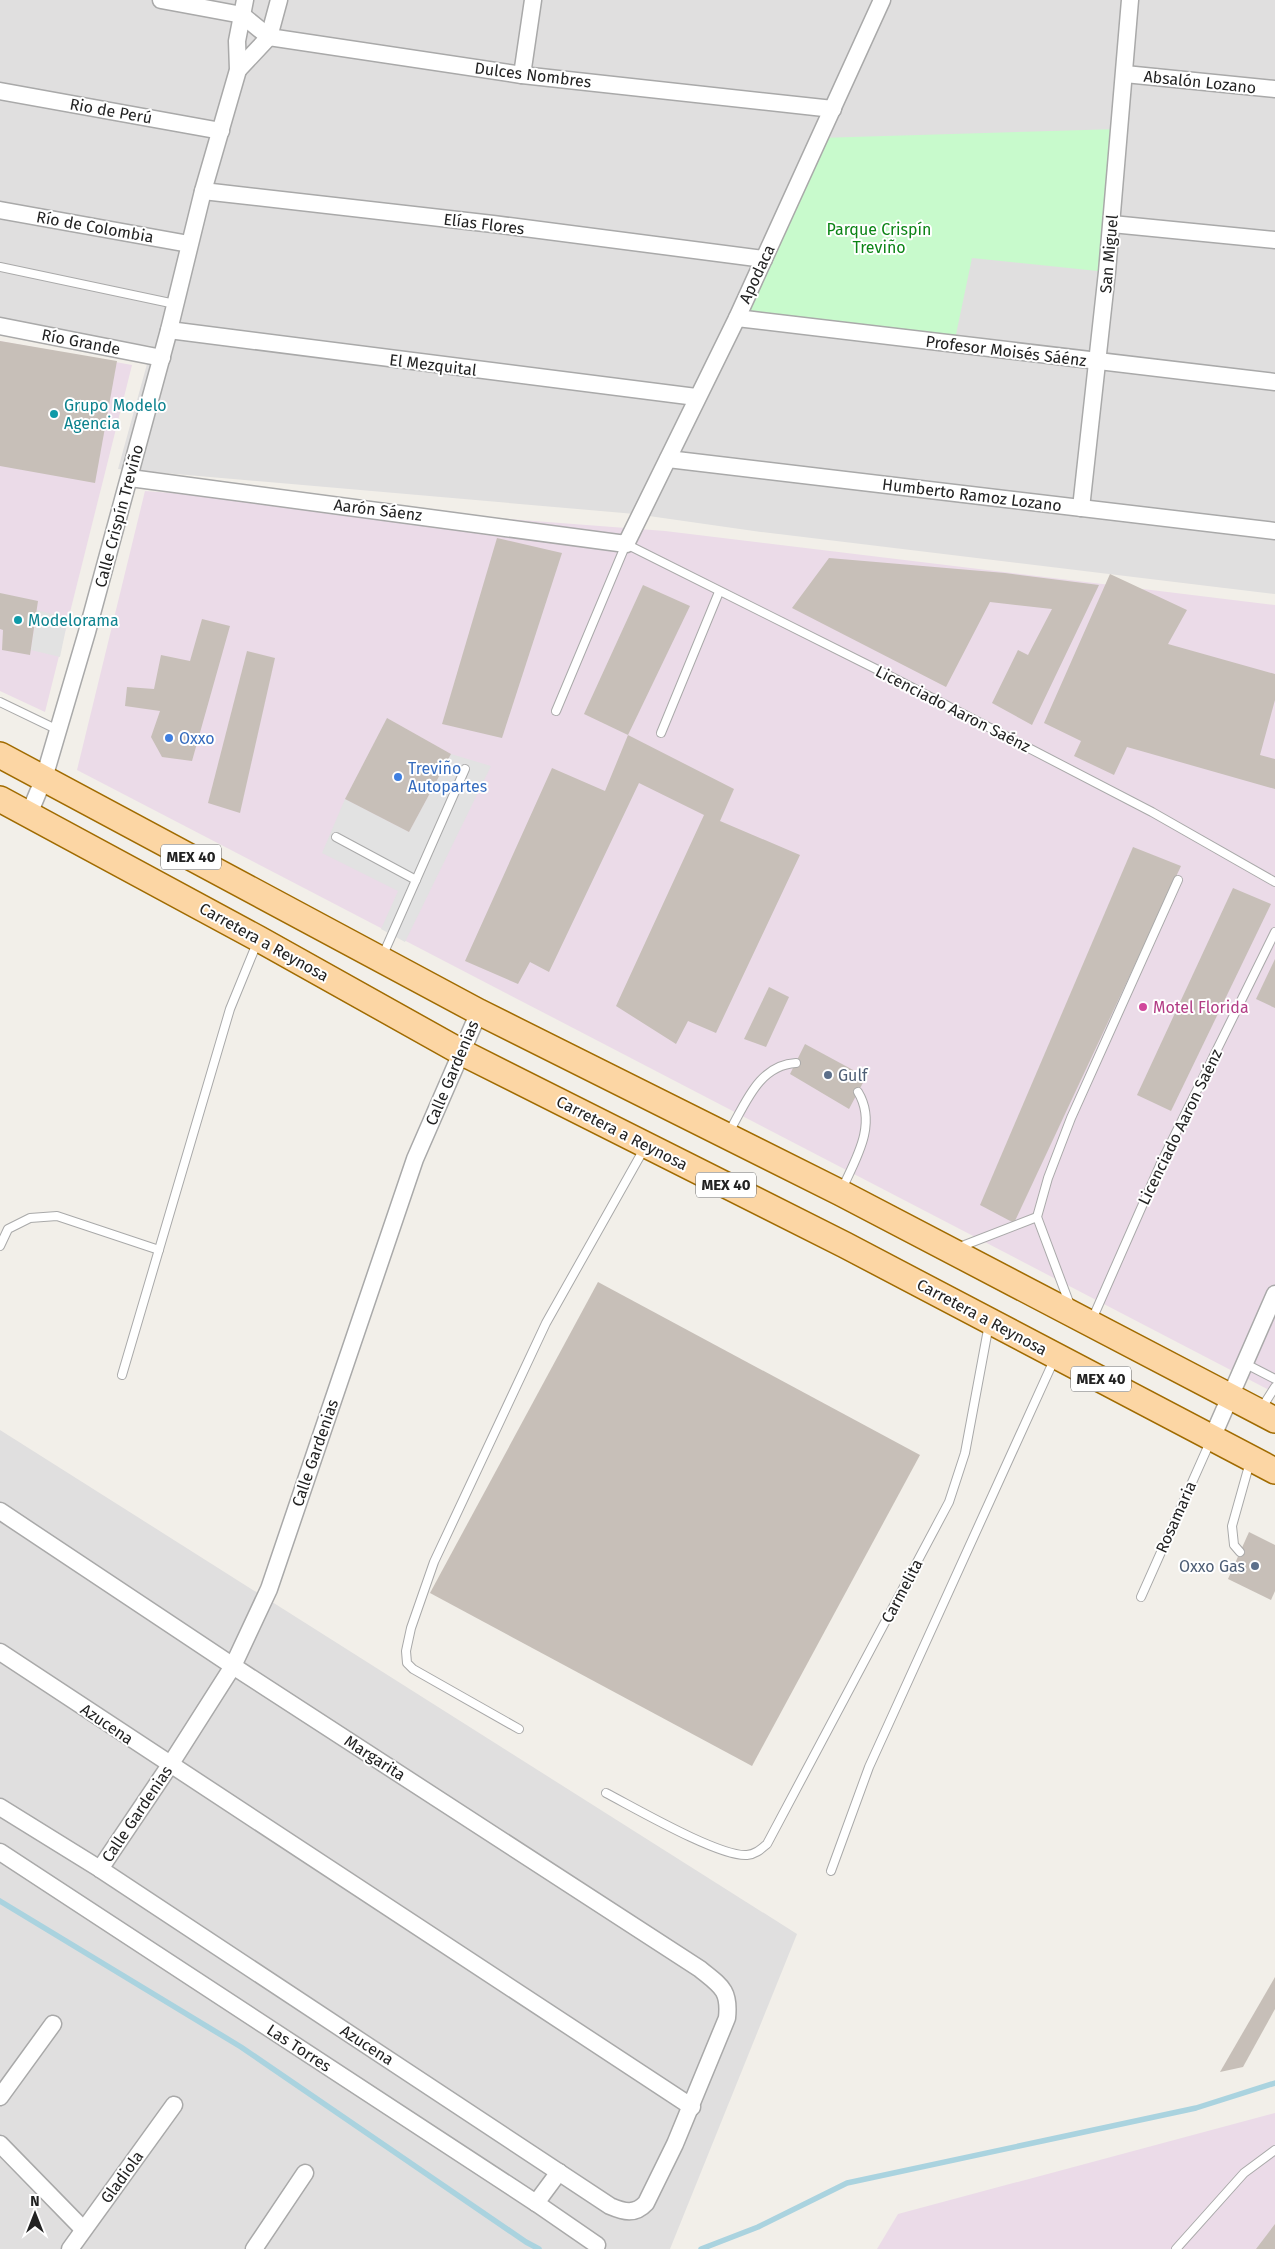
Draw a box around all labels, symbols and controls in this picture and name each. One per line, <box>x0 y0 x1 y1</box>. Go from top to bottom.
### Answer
street label: Dulces Nombres <box>474 58 592 92</box>
street label: Absalón Lozano <box>1143 67 1257 97</box>
street label: Rio de Perú <box>68 94 154 128</box>
street label: Río de Colombia <box>35 207 155 247</box>
street label: Elías Flores <box>442 210 526 238</box>
street label: San Miguel <box>1096 214 1122 294</box>
park label: Parque Crispín Treviño <box>827 220 931 257</box>
street label: Apodaca <box>735 242 779 306</box>
street label: Río Grande <box>40 325 122 359</box>
street label: Profesor Moisés Sáénz <box>925 332 1088 370</box>
street label: El Mezquital <box>388 350 478 380</box>
place label: Grupo Modelo Agencia <box>64 396 167 433</box>
marker: Grupo Modelo Agencia <box>48 408 60 420</box>
street label: Calle Crispín Treviño <box>91 442 147 590</box>
street label: Humberto Ramoz Lozano <box>881 475 1063 515</box>
street label: Aarón Sáenz <box>333 495 423 525</box>
place label: Modelorama <box>28 611 119 630</box>
marker: Modelorama <box>12 614 24 626</box>
street label: Licenciado Aaron Saénz <box>873 662 1033 756</box>
place label: Oxxo <box>179 729 215 748</box>
marker: Oxxo <box>163 732 175 744</box>
place label: Treviño Autopartes <box>408 759 487 796</box>
marker: Treviño Autopartes <box>392 771 404 783</box>
road number: MEX 40 <box>161 844 221 870</box>
street label: Carretera a Reynosa <box>196 899 332 985</box>
place label: Motel Florida <box>1153 998 1249 1017</box>
marker: Motel Florida <box>1137 1001 1149 1013</box>
street label: Calle Gardenias <box>421 1018 483 1128</box>
street label: Licenciado Aaron Saénz <box>1134 1046 1226 1208</box>
place label: Gulf <box>838 1066 869 1085</box>
marker: Gulf <box>822 1069 834 1081</box>
street label: Carretera a Reynosa <box>553 1092 691 1174</box>
road number: MEX 40 <box>696 1172 756 1198</box>
street label: Carretera a Reynosa <box>914 1275 1050 1359</box>
road number: MEX 40 <box>1071 1366 1131 1392</box>
street label: Calle Gardenias <box>288 1397 342 1509</box>
street label: Rosamaria <box>1152 1478 1200 1556</box>
street label: Carmelita <box>877 1556 927 1626</box>
place label: Oxxo Gas <box>1179 1557 1245 1576</box>
marker: Oxxo Gas <box>1249 1560 1261 1572</box>
street label: Azucena <box>77 1700 137 1748</box>
street label: Margarita <box>341 1731 409 1785</box>
street label: Calle Gardenias <box>98 1762 176 1866</box>
street label: Las Torres <box>263 2020 335 2076</box>
street label: Azucena <box>337 2021 397 2069</box>
street label: Gladiola <box>97 2147 147 2207</box>
north arrow <box>10 2189 60 2239</box>
text: N <box>30 2193 40 2210</box>

